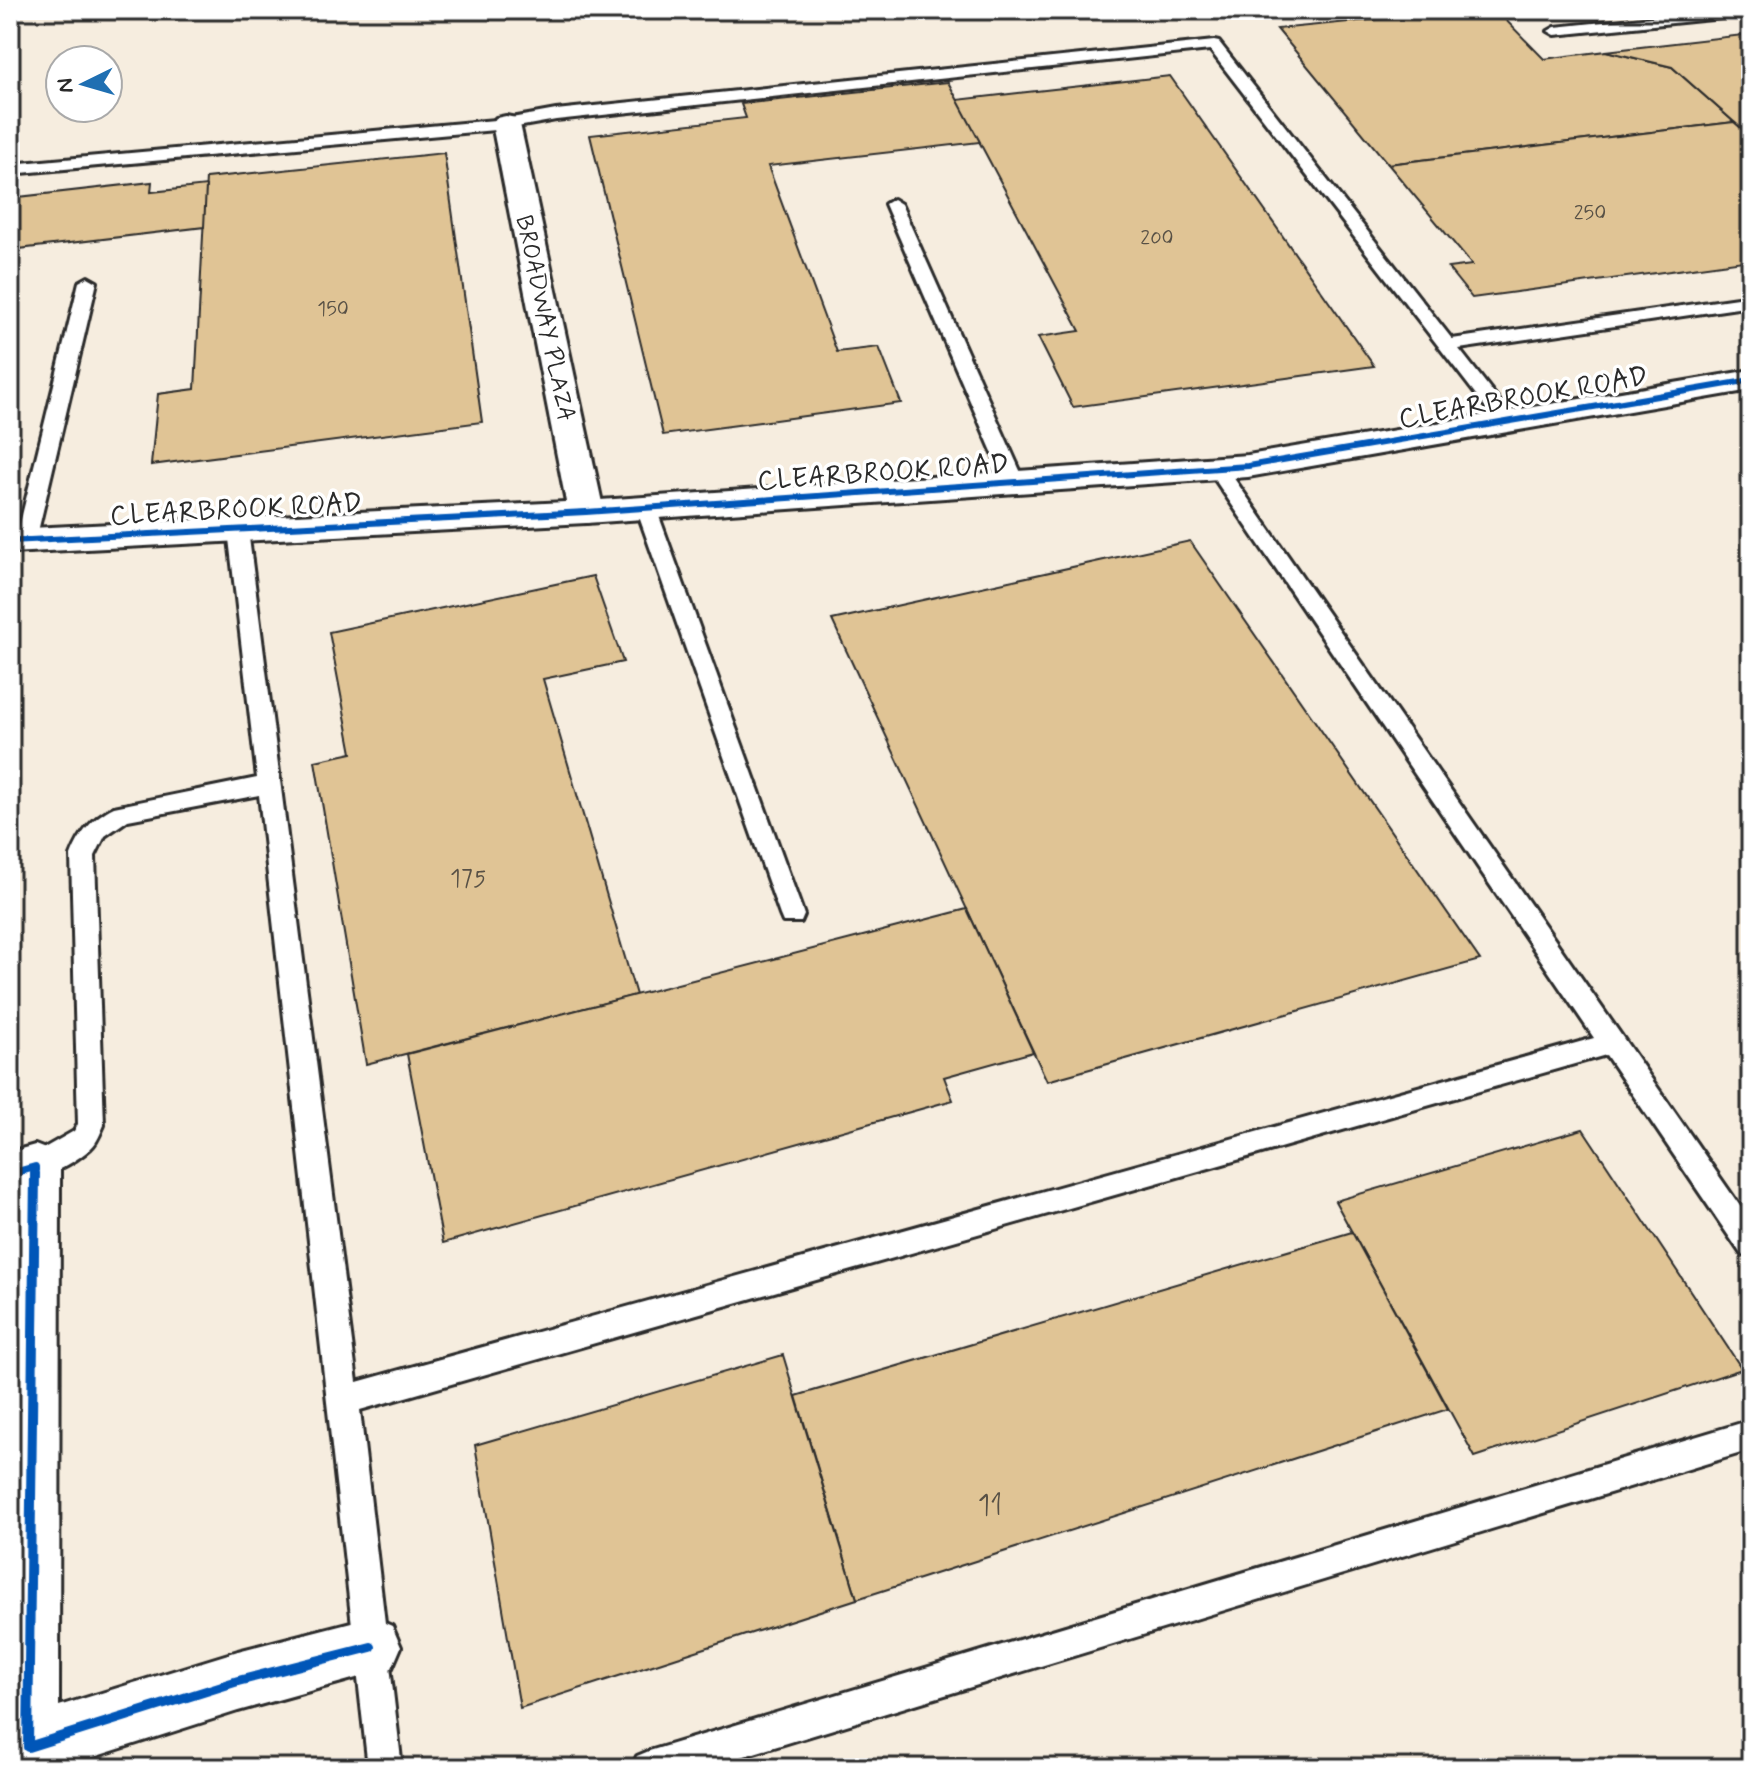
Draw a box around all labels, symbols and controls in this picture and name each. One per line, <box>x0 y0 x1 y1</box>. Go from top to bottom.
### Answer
north arrow <box>44 44 124 124</box>
text: N <box>51 77 81 94</box>
house number: 250 <box>1574 200 1606 227</box>
street label: BROADWAY PLAZA <box>508 212 582 424</box>
house number: 200 <box>1140 225 1174 252</box>
house number: 150 <box>317 296 349 323</box>
street label: CLEARBROOK ROAD <box>1396 358 1651 439</box>
street label: CLEARBROOK ROAD <box>756 446 1010 501</box>
street label: CLEARBROOK ROAD <box>109 485 363 536</box>
house number: 175 <box>450 864 486 895</box>
house number: 11 <box>978 1488 1002 1525</box>

